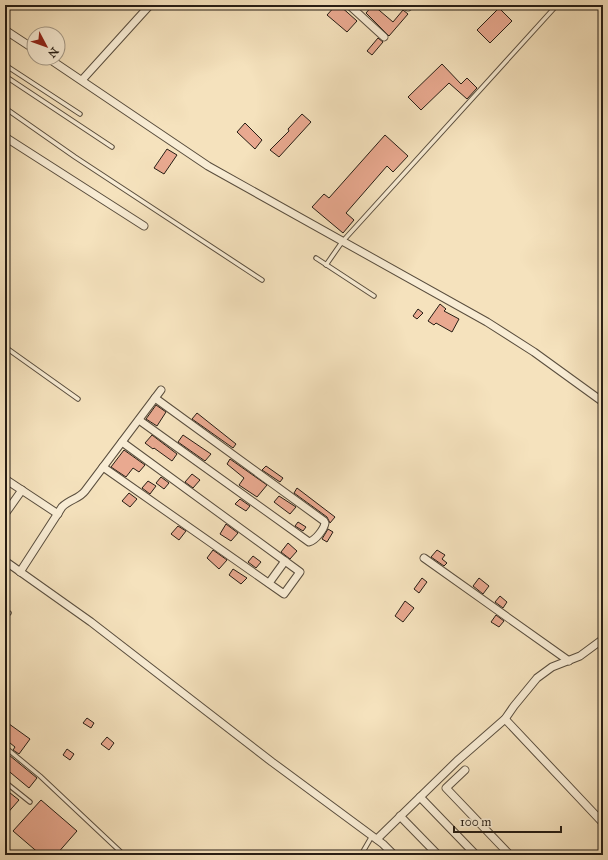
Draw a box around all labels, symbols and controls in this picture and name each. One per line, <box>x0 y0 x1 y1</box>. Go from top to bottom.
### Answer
north arrow <box>26 26 66 66</box>
text: N <box>45 44 61 61</box>
scale bar <box>454 808 561 834</box>
text: 100 m <box>460 815 491 829</box>

